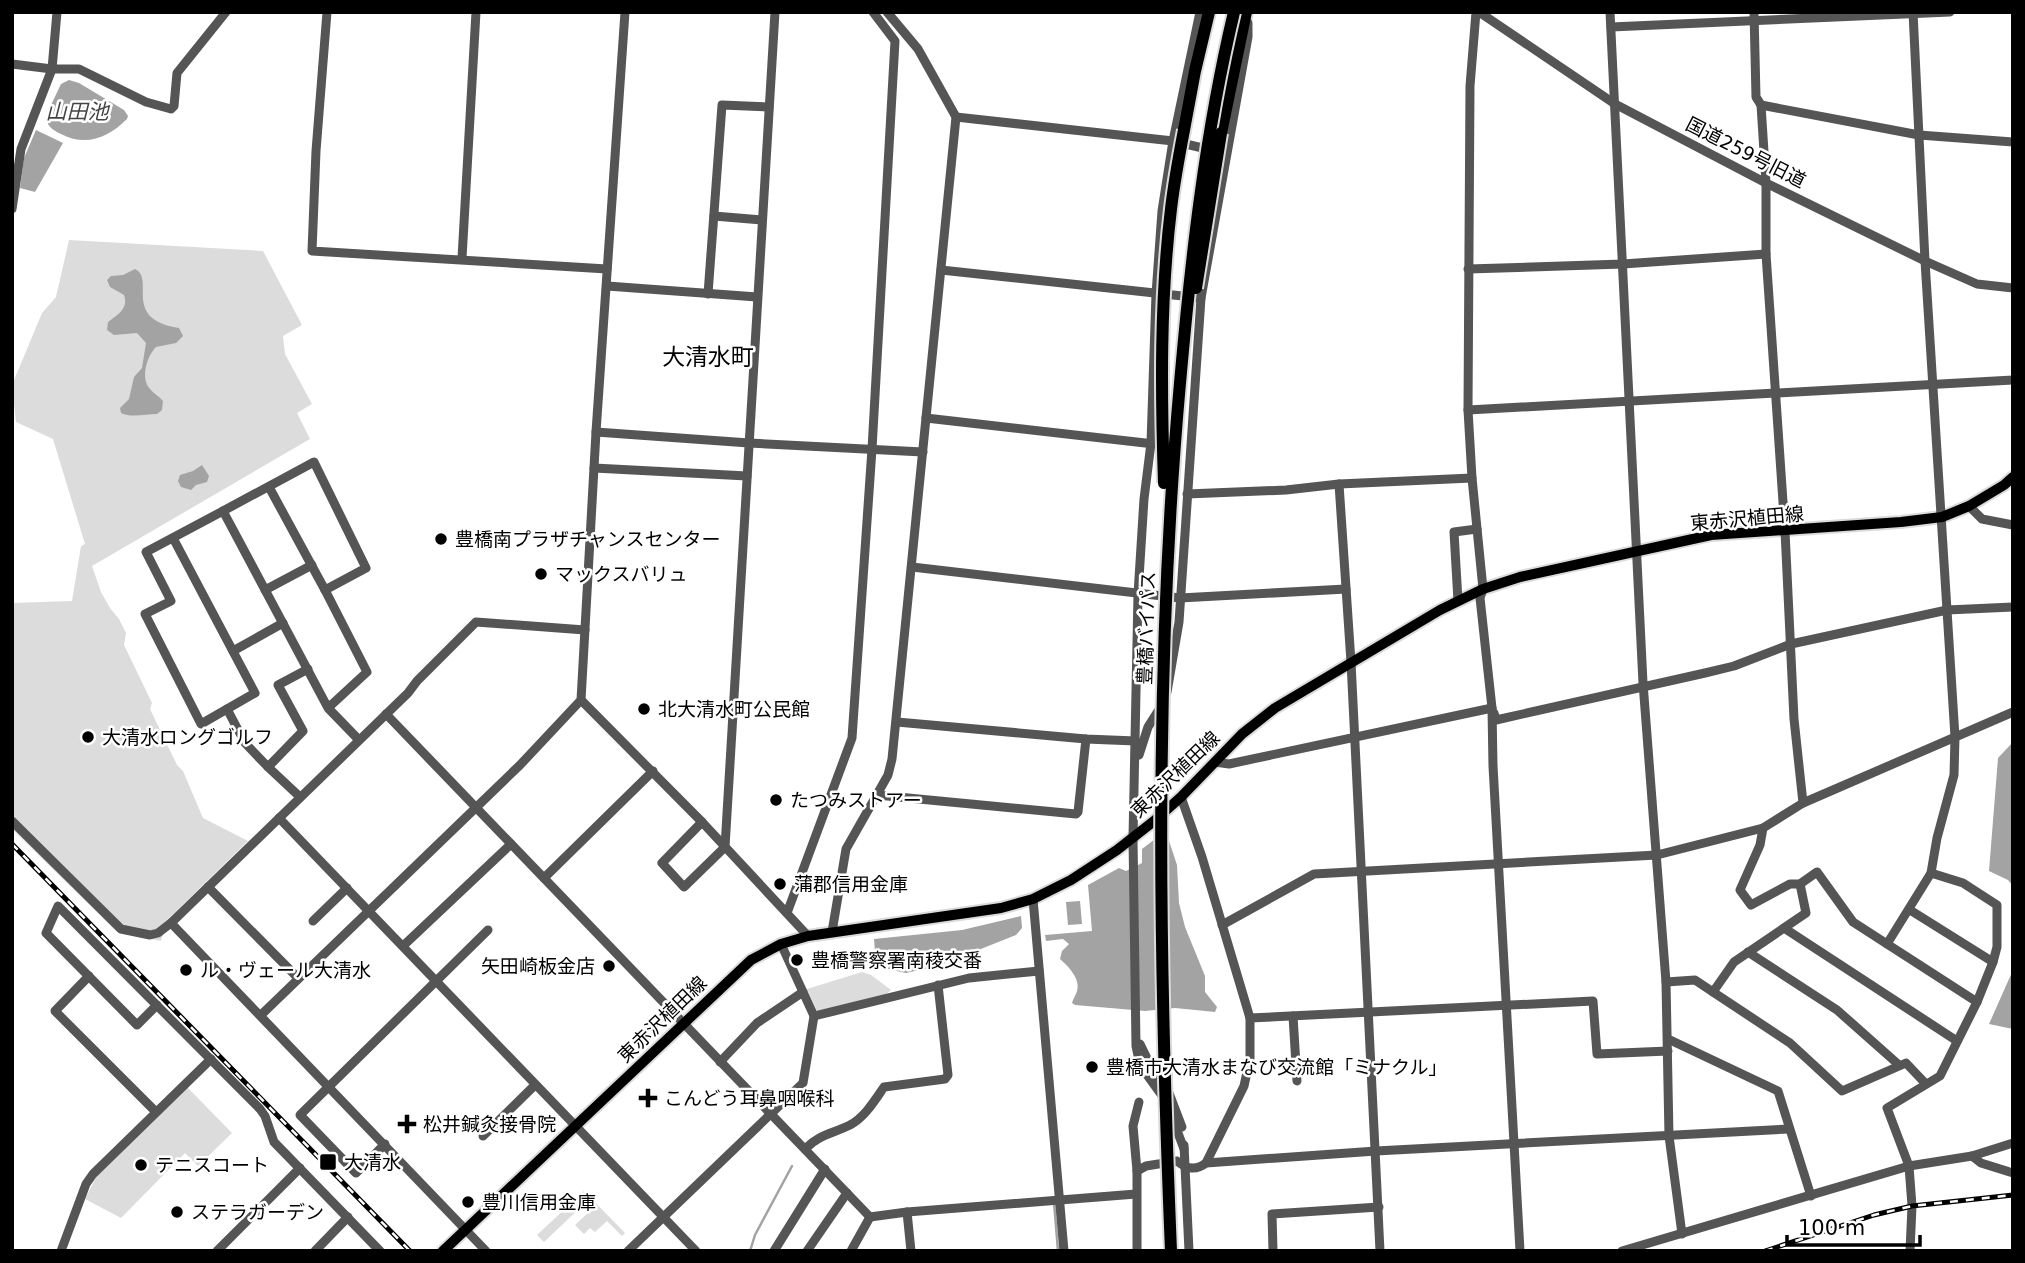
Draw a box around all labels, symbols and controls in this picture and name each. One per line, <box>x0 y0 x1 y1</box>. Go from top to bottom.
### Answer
water label: 山田池 <box>46 100 110 124</box>
street label: 国道259号旧道 <box>1683 112 1809 192</box>
district label: 大清水町 <box>662 344 754 370</box>
street label: 東赤沢植田線 <box>1689 502 1805 534</box>
place label: 豊橋南プラザチャンスセンター <box>455 528 720 550</box>
marker: 豊橋南プラザチャンスセンター <box>433 531 449 547</box>
place label: マックスバリュ <box>555 563 687 585</box>
marker: マックスバリュ <box>533 566 549 582</box>
street label: 豊橋バイパス <box>1133 571 1159 685</box>
place label: 北大清水町公民館 <box>658 698 810 720</box>
marker: 北大清水町公民館 <box>636 701 652 717</box>
place label: 大清水ロングゴルフ <box>102 726 273 748</box>
street label: 東赤沢植田線 <box>1126 726 1224 822</box>
marker: 大清水ロングゴルフ <box>80 729 96 745</box>
place label: たつみストアー <box>790 789 922 811</box>
marker: たつみストアー <box>768 792 784 808</box>
place label: 蒲郡信用金庫 <box>794 873 908 895</box>
marker: 蒲郡信用金庫 <box>772 876 788 892</box>
place label: 豊橋警察署南稜交番 <box>811 949 982 971</box>
marker: 豊橋警察署南稜交番 <box>789 952 805 968</box>
place label: 矢田崎板金店 <box>481 955 595 977</box>
marker: 矢田崎板金店 <box>601 958 617 974</box>
place label: ル・ヴェール大清水 <box>200 959 371 981</box>
marker: ル・ヴェール大清水 <box>178 962 194 978</box>
street label: 東赤沢植田線 <box>613 971 711 1067</box>
place label: 豊橋市大清水まなび交流館「ミナクル」 <box>1106 1056 1447 1078</box>
marker: 豊橋市大清水まなび交流館「ミナクル」 <box>1084 1059 1100 1075</box>
place label: こんどう耳鼻咽喉科 <box>664 1087 834 1109</box>
marker: こんどう耳鼻咽喉科 <box>638 1088 658 1108</box>
place label: 松井鍼灸接骨院 <box>423 1113 556 1135</box>
marker: 松井鍼灸接骨院 <box>397 1114 417 1134</box>
place label: 大清水 <box>344 1151 401 1173</box>
marker: 大清水 <box>318 1152 338 1172</box>
place label: テニスコート <box>155 1154 269 1176</box>
marker: テニスコート <box>133 1157 149 1173</box>
place label: 豊川信用金庫 <box>482 1191 596 1213</box>
marker: 豊川信用金庫 <box>460 1194 476 1210</box>
place label: ステラガーデン <box>191 1201 324 1223</box>
marker: ステラガーデン <box>169 1204 185 1220</box>
scale bar <box>1787 1204 1920 1248</box>
text: 100 m <box>1798 1216 1865 1240</box>

